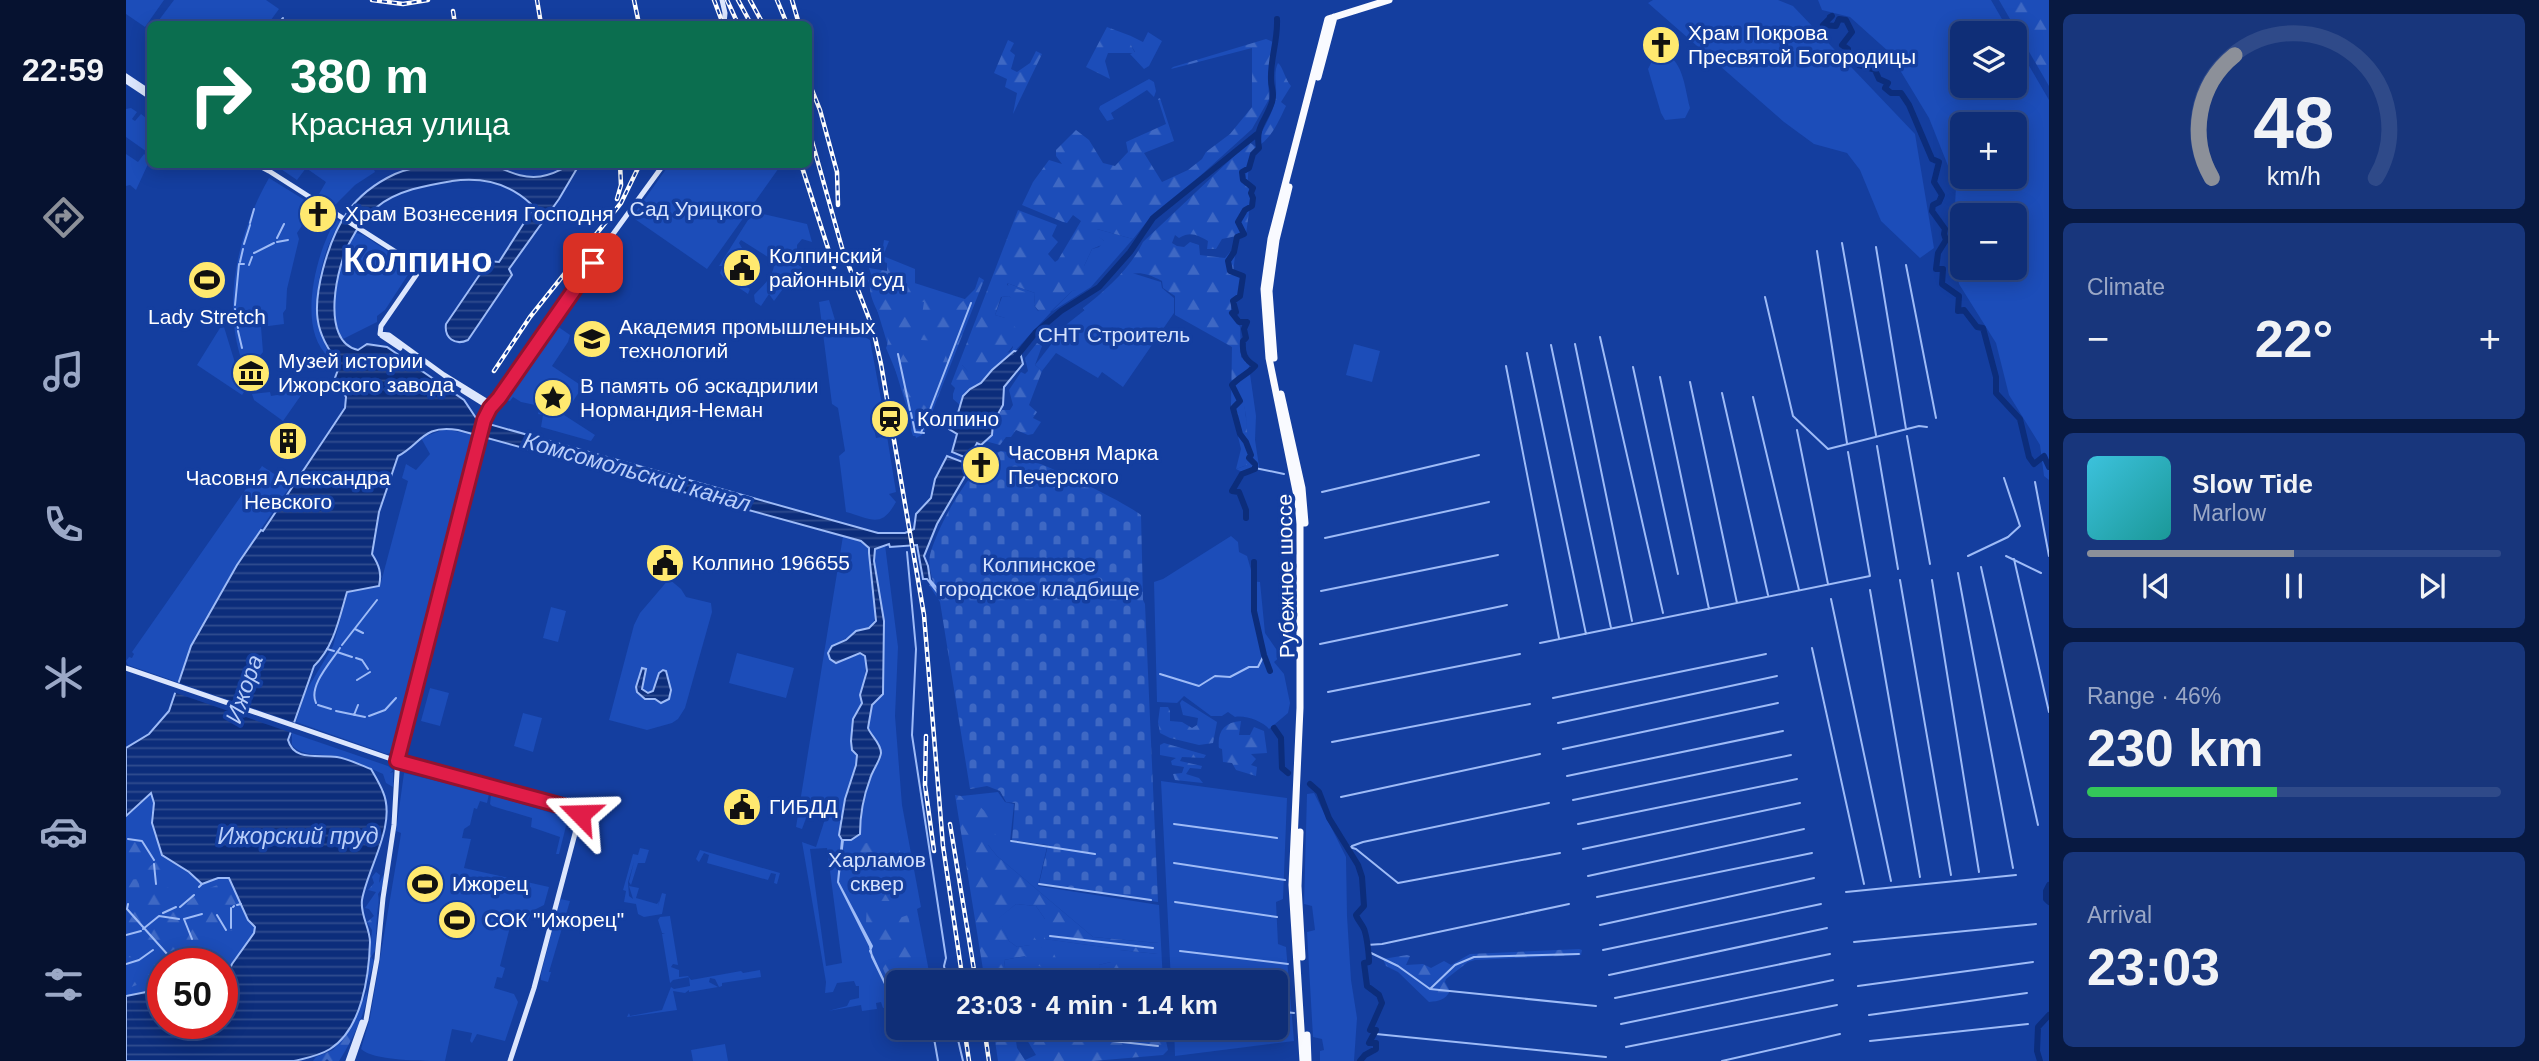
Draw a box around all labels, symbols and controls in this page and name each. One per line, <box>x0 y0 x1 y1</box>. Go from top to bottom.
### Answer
place label: Храм Покрова Пресвятой Богородицы <box>1688 21 1916 68</box>
map controls <box>1950 21 2027 280</box>
button: layers <box>1950 21 2027 98</box>
church icon: Храм Покрова Пресвятой Богородицы <box>1640 24 1682 66</box>
icon: right <box>175 49 266 140</box>
text: 380 m <box>290 49 429 103</box>
text: 22:59 <box>22 52 104 88</box>
text: 48 <box>2254 82 2334 163</box>
text: Красная улица <box>290 106 510 142</box>
button: + <box>1950 112 2027 189</box>
text: km/h <box>2267 162 2321 190</box>
icon: directions <box>39 193 88 242</box>
church icon: Храм Вознесения Господня <box>297 193 339 235</box>
park label: Сад Урицкого <box>630 197 762 220</box>
place label: Храм Вознесения Господня <box>345 202 614 225</box>
button: − <box>1950 203 2027 280</box>
pin <box>563 233 623 293</box>
district label: Колпино <box>343 240 493 279</box>
icon: arrive <box>574 244 612 282</box>
place label: Колпинский районный суд <box>769 244 904 291</box>
public building icon: Колпинский районный суд <box>721 247 763 289</box>
sports icon: Lady Stretch <box>186 259 228 301</box>
text: Climate <box>2087 274 2165 300</box>
place label: Lady Stretch <box>148 305 266 328</box>
text: 22° <box>2255 310 2333 368</box>
place label: Академия промышленных технологий <box>619 315 876 362</box>
school or university icon: Академия промышленных технологий <box>571 318 613 360</box>
text: − <box>2087 318 2109 360</box>
text: + <box>2479 318 2501 360</box>
park label: СНТ Строитель <box>1038 323 1190 346</box>
icon: music <box>39 347 88 396</box>
place label: Музей истории Ижорского завода <box>278 349 455 396</box>
museum icon: Музей истории Ижорского завода <box>230 352 272 394</box>
place label: В память об эскадрилии Нормандия-Неман <box>580 374 819 421</box>
place icon: В память об эскадрилии Нормандия-Неман <box>532 377 574 419</box>
station icon: Колпино <box>869 398 911 440</box>
place label: Колпино <box>917 407 999 430</box>
building icon: Часовня Александра Невского <box>267 420 309 462</box>
water label: Комсомольский канал <box>520 427 754 517</box>
place label: Часовня Марка Печерского <box>1008 441 1159 488</box>
church icon: Часовня Марка Печерского <box>960 444 1002 486</box>
place label: Часовня Александра Невского <box>186 466 391 513</box>
text: Slow Tide <box>2192 469 2313 499</box>
street label: Рубежное шоссе <box>1273 494 1298 658</box>
icon: phone <box>39 500 88 549</box>
text: Marlow <box>2192 500 2266 526</box>
public building icon: Колпино 196655 <box>644 542 686 584</box>
place label: Колпино 196655 <box>692 551 850 574</box>
park label: Колпинское городское кладбище <box>938 553 1140 600</box>
icon: previous <box>2137 567 2175 605</box>
icon: pause <box>2275 567 2313 605</box>
icon: next <box>2413 567 2451 605</box>
water label: Ижора <box>220 651 268 727</box>
icon: climate <box>39 653 88 702</box>
text: Range · 46% <box>2087 683 2221 709</box>
text: 230 km <box>2087 719 2263 777</box>
position arrow <box>543 777 617 851</box>
public building icon: ГИБДД <box>721 786 763 828</box>
place label: ГИБДД <box>769 795 838 818</box>
icon: car <box>39 807 88 856</box>
water label: Ижорский пруд <box>217 823 379 849</box>
park label: Харламов сквер <box>828 848 926 895</box>
sports icon: Ижорец <box>404 863 446 905</box>
place label: Ижорец <box>452 872 528 895</box>
sports icon: СОК "Ижорец" <box>436 899 478 941</box>
text: Arrival <box>2087 902 2152 928</box>
place label: СОК "Ижорец" <box>484 908 624 931</box>
text: 23:03 <box>2087 938 2220 996</box>
speed limit sign: 50 <box>147 948 238 1039</box>
icon: filters <box>39 960 88 1009</box>
text: 23:03 · 4 min · 1.4 km <box>956 990 1218 1020</box>

